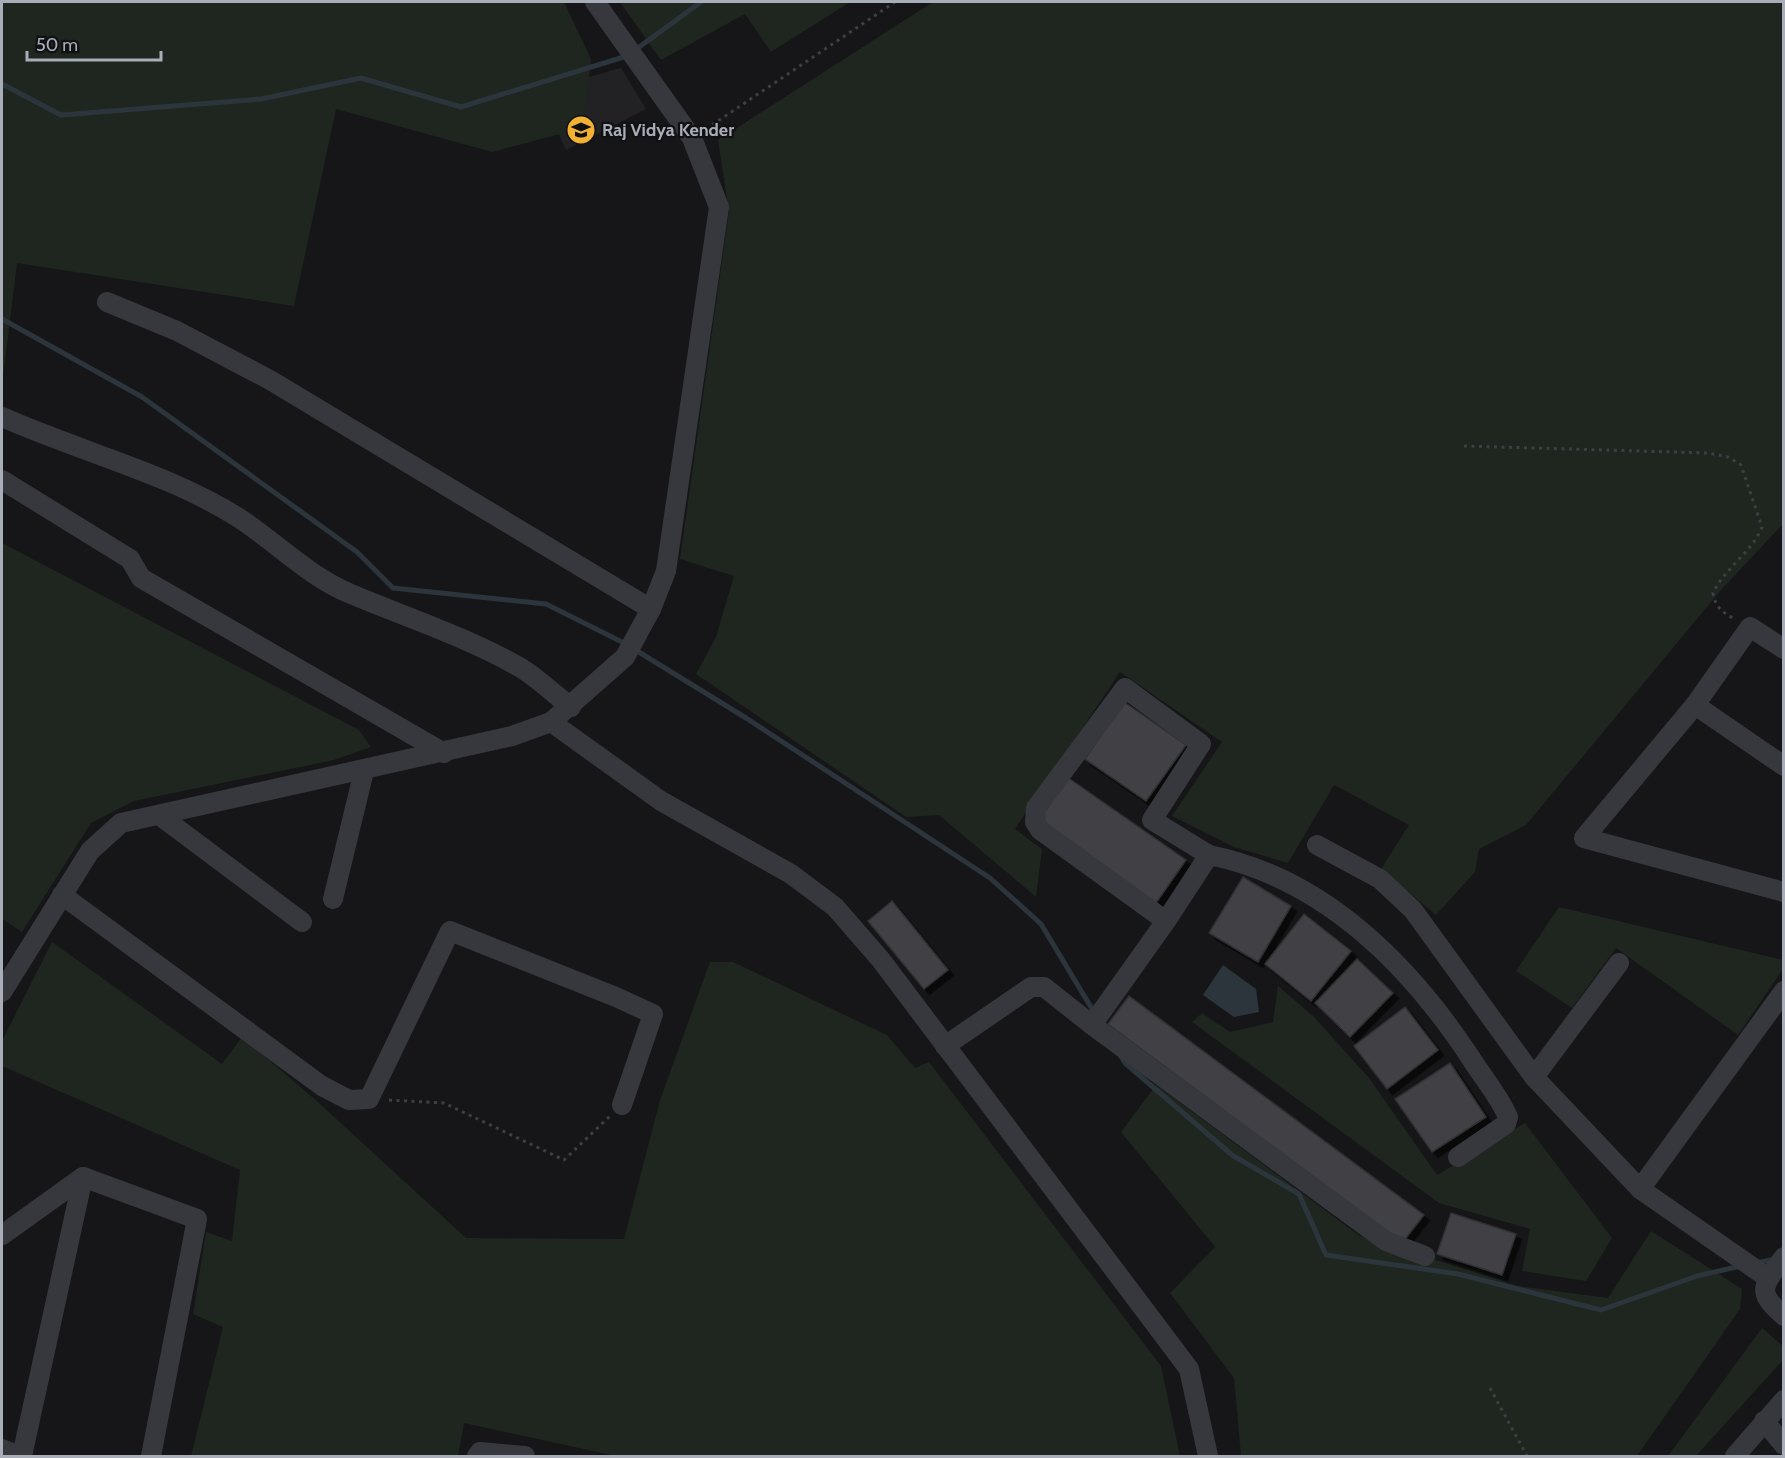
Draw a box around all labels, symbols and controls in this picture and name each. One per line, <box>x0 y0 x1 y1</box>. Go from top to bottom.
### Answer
scale bar <box>27 24 160 62</box>
text: 50 m <box>36 34 78 56</box>
school or university icon: Raj Vidya Kender <box>565 114 597 146</box>
place label: Raj Vidya Kender <box>602 119 734 141</box>

